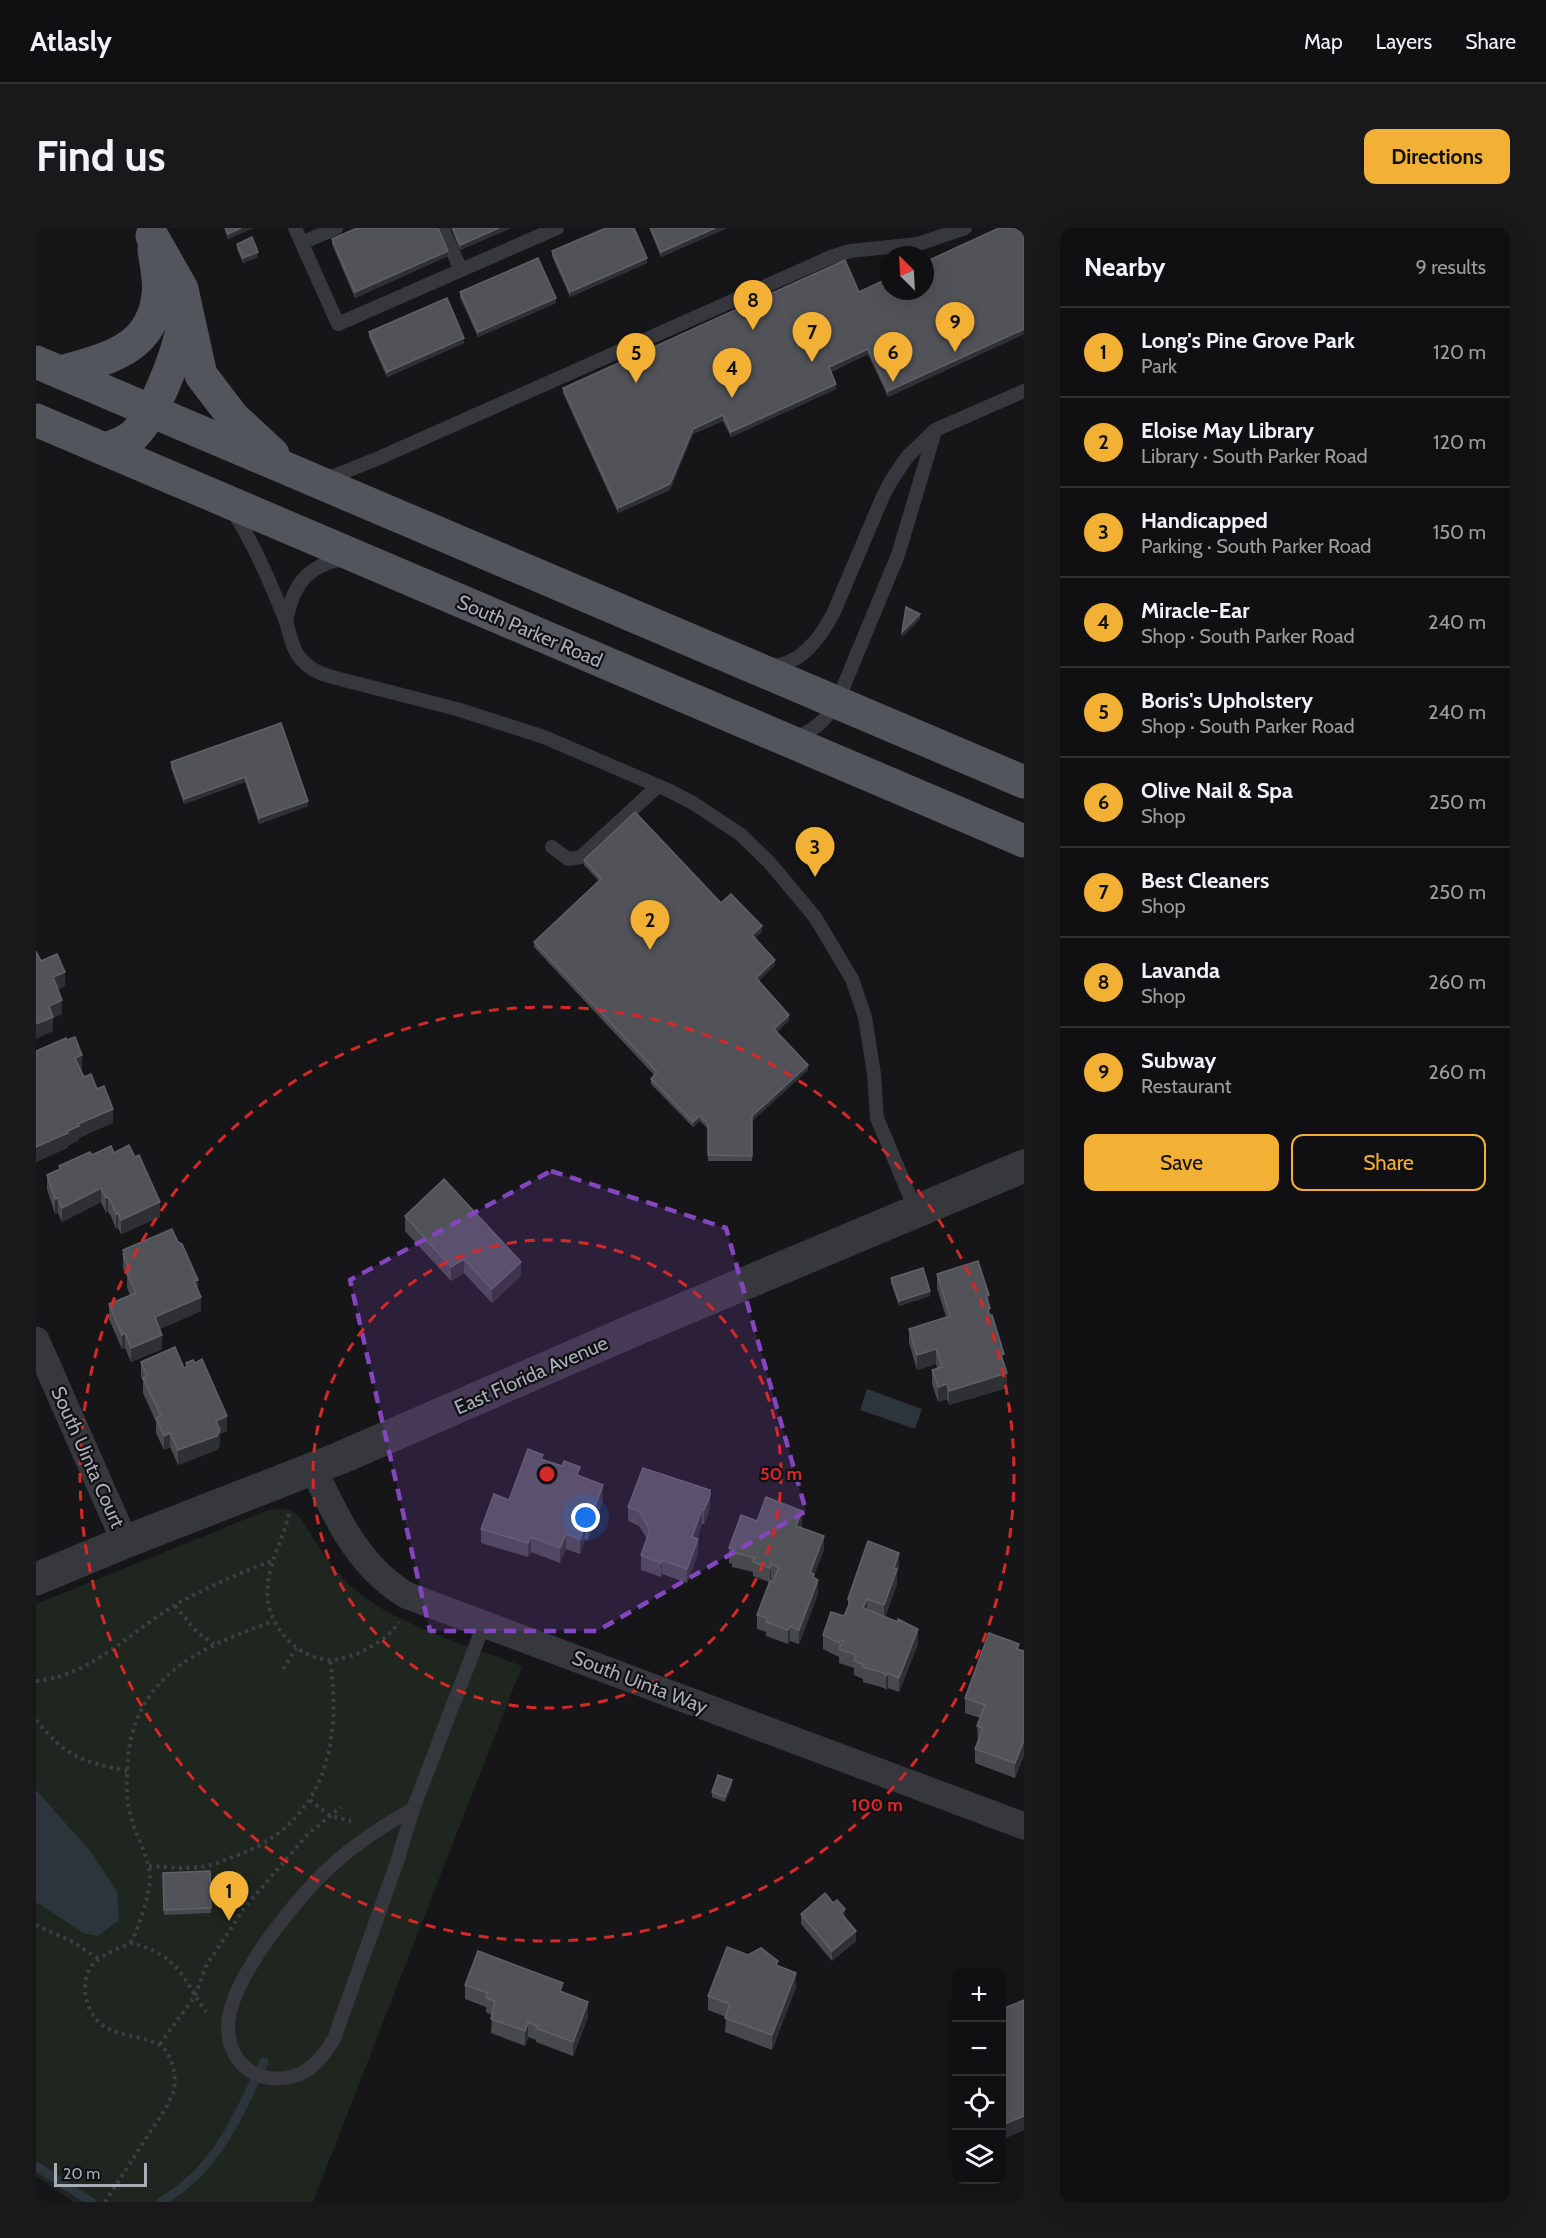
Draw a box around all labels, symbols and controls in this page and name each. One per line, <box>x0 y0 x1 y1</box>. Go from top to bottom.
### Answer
text: Atlasly <box>30 24 112 58</box>
text: Map <box>1304 29 1343 54</box>
text: Layers <box>1376 29 1432 54</box>
text: Share <box>1465 29 1516 54</box>
button: Directions <box>1364 129 1510 184</box>
text: Find us <box>36 130 165 182</box>
north arrow <box>880 246 934 300</box>
text: Nearby <box>1084 251 1165 283</box>
text: 9 results <box>1415 255 1486 279</box>
pin: 8 <box>734 280 772 330</box>
pin: 9 <box>936 302 974 352</box>
pin: 7 <box>792 312 832 362</box>
text: Long's Pine Grove Park <box>1141 327 1355 354</box>
pin: 6 <box>874 332 912 382</box>
pin: 5 <box>616 334 656 383</box>
text: 1 <box>1100 340 1107 364</box>
text: 120 m <box>1433 340 1486 364</box>
pin: 4 <box>712 348 752 398</box>
text: Park <box>1141 354 1177 378</box>
text: Eloise May Library <box>1141 417 1314 444</box>
text: 2 <box>1098 430 1109 454</box>
text: 120 m <box>1433 430 1486 454</box>
text: Library · South Parker Road <box>1141 444 1368 468</box>
text: Handicapped <box>1141 507 1268 534</box>
text: 3 <box>1098 520 1109 544</box>
text: 150 m <box>1433 520 1486 544</box>
text: Parking · South Parker Road <box>1141 534 1371 558</box>
street label: South Parker Road <box>454 590 606 672</box>
text: Miracle-Ear <box>1141 597 1249 624</box>
text: 4 <box>1097 610 1110 634</box>
text: 240 m <box>1428 610 1486 634</box>
text: Shop · South Parker Road <box>1141 624 1355 648</box>
text: Boris's Upholstery <box>1141 687 1313 714</box>
text: 5 <box>1098 700 1109 724</box>
text: 240 m <box>1428 700 1486 724</box>
text: Shop · South Parker Road <box>1141 714 1355 738</box>
text: Olive Nail & Spa <box>1141 777 1293 804</box>
text: 6 <box>1098 790 1109 814</box>
text: 250 m <box>1429 790 1486 814</box>
text: Shop <box>1141 804 1186 828</box>
pin: 3 <box>796 828 834 877</box>
text: Best Cleaners <box>1141 867 1269 894</box>
text: 7 <box>1098 880 1109 904</box>
text: 250 m <box>1429 880 1486 904</box>
text: Shop <box>1141 894 1186 918</box>
pin: 2 <box>630 900 670 950</box>
text: Lavanda <box>1141 957 1220 984</box>
text: 8 <box>1097 970 1110 994</box>
text: 260 m <box>1428 970 1486 994</box>
text: Shop <box>1141 984 1186 1008</box>
text: Subway <box>1141 1047 1216 1074</box>
text: 9 <box>1098 1060 1109 1084</box>
text: 260 m <box>1428 1060 1486 1084</box>
text: Restaurant <box>1141 1074 1232 1098</box>
button: Save <box>1084 1134 1279 1191</box>
button: Share <box>1291 1134 1486 1191</box>
street label: East Florida Avenue <box>451 1330 611 1420</box>
street label: South Uinta Court <box>46 1383 130 1532</box>
text: 50 m <box>760 1463 802 1485</box>
centre of rings <box>537 1464 557 1484</box>
your location <box>571 1503 600 1532</box>
street label: South Uinta Way <box>569 1645 711 1719</box>
text: 100 m <box>851 1794 903 1816</box>
pin: 1 <box>210 1872 248 1921</box>
map controls <box>952 1968 1006 2184</box>
button: + <box>952 1968 1006 2022</box>
button: − <box>952 2022 1006 2076</box>
button: locate <box>952 2076 1006 2130</box>
button: layers <box>952 2130 1006 2184</box>
scale bar <box>54 2160 147 2188</box>
text: 20 m <box>63 2164 100 2183</box>

